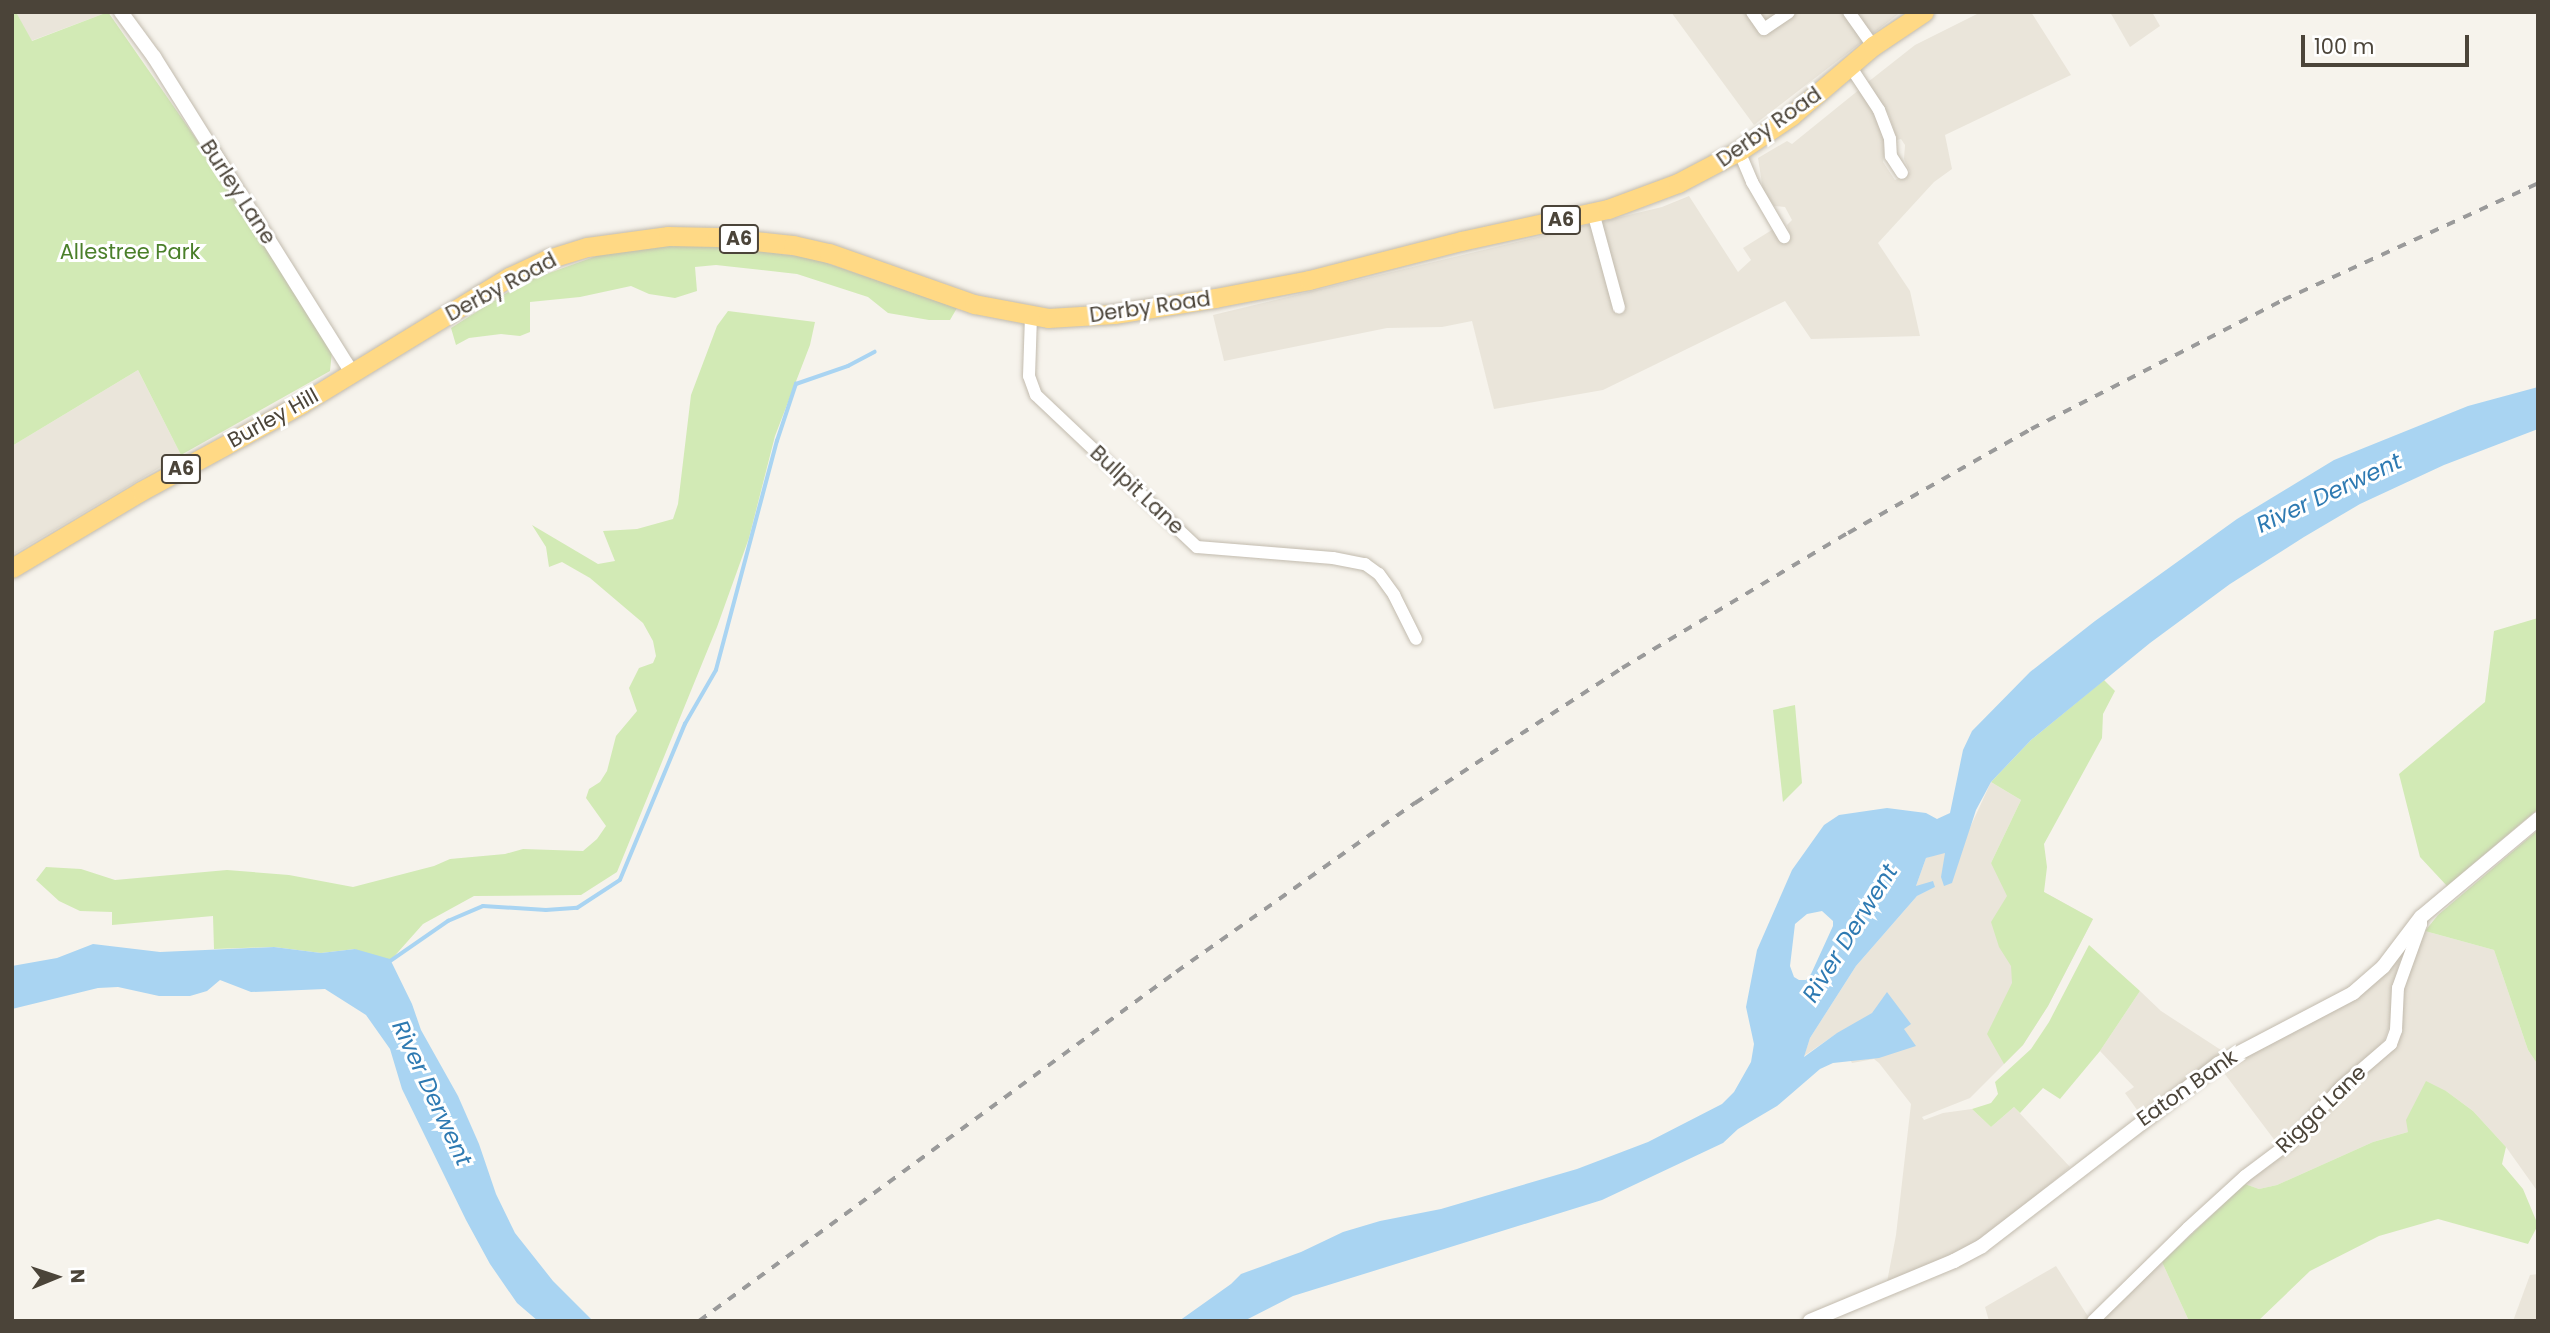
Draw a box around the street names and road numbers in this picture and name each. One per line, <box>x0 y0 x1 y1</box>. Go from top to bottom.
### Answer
street label: Derby Road <box>1712 82 1826 172</box>
street label: Burley Lane <box>195 135 281 249</box>
road number: A6 <box>1540 204 1582 235</box>
road number: A6 <box>718 224 760 255</box>
street label: Derby Road <box>441 247 561 327</box>
street label: Derby Road <box>1088 286 1212 328</box>
street label: Burley Hill <box>223 383 323 453</box>
street label: Bullpit Lane <box>1085 440 1189 540</box>
road number: A6 <box>160 454 202 484</box>
street label: Eaton Bank <box>2132 1044 2242 1132</box>
street label: Rigga Lane <box>2271 1060 2371 1158</box>

